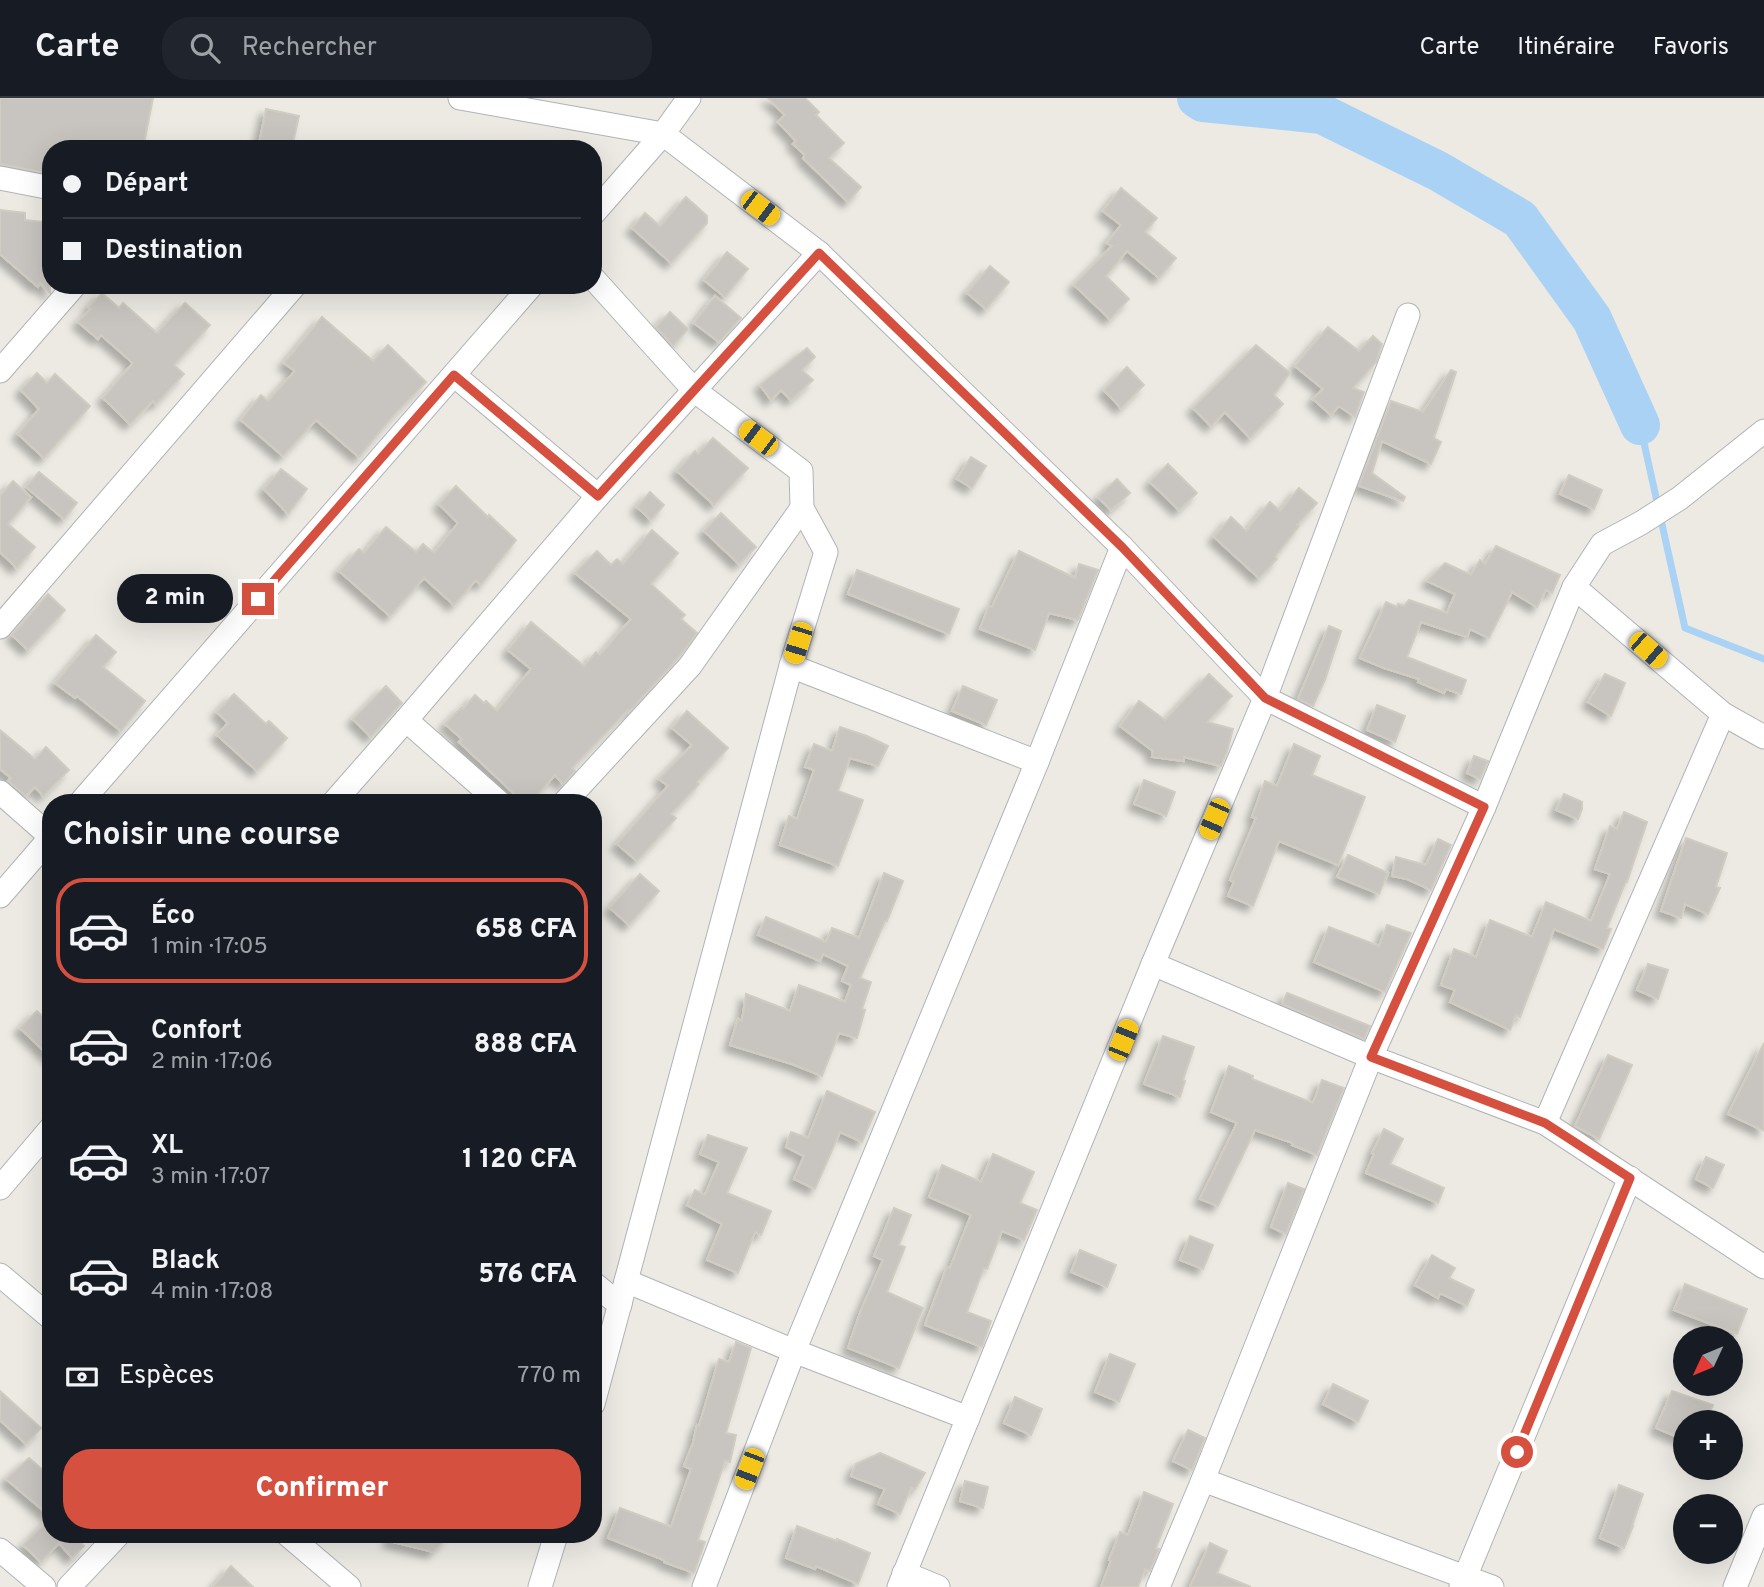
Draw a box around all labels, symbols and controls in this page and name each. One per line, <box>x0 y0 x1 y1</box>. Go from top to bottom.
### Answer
search box <box>162 17 652 80</box>
text: Carte <box>35 27 120 69</box>
icon: search <box>186 29 224 67</box>
text: Rechercher <box>242 32 377 65</box>
text: Carte <box>1419 33 1479 63</box>
text: Itinéraire <box>1517 33 1615 63</box>
text: Favoris <box>1653 33 1729 63</box>
text: Départ <box>105 168 189 201</box>
car <box>737 187 784 229</box>
text: Destination <box>105 235 243 268</box>
car <box>735 417 782 459</box>
callout: 2 min <box>118 574 233 624</box>
route end <box>242 583 274 615</box>
text: 2 min <box>145 584 205 613</box>
car <box>782 620 815 666</box>
car <box>1626 628 1671 672</box>
car <box>1197 796 1232 842</box>
text: Choisir une course <box>63 816 340 856</box>
icon: car <box>67 899 130 962</box>
text: Éco <box>151 900 195 933</box>
text: 658 CFA <box>475 914 577 947</box>
text: 1 min · 17:05 <box>151 933 268 962</box>
icon: car <box>67 1014 130 1077</box>
text: Confort <box>151 1015 242 1048</box>
car <box>1106 1017 1141 1063</box>
text: 888 CFA <box>474 1029 577 1062</box>
text: 2 min · 17:06 <box>151 1048 273 1077</box>
icon: car <box>67 1129 130 1192</box>
text: XL <box>151 1130 183 1163</box>
text: 1 120 CFA <box>462 1144 577 1177</box>
text: 3 min · 17:07 <box>151 1163 270 1192</box>
icon: car <box>67 1244 130 1307</box>
text: Black <box>151 1245 220 1278</box>
text: 576 CFA <box>478 1259 577 1292</box>
text: 4 min · 17:08 <box>151 1278 273 1307</box>
north arrow <box>1673 1326 1743 1396</box>
map controls <box>1673 1326 1743 1564</box>
icon: cash <box>63 1358 101 1396</box>
text: Espèces <box>119 1360 215 1393</box>
text: 770 m <box>517 1362 581 1391</box>
button: + <box>1673 1410 1743 1480</box>
route start <box>1501 1436 1533 1468</box>
car <box>732 1446 767 1492</box>
button: Confirmer <box>63 1449 581 1529</box>
button: − <box>1673 1494 1743 1564</box>

